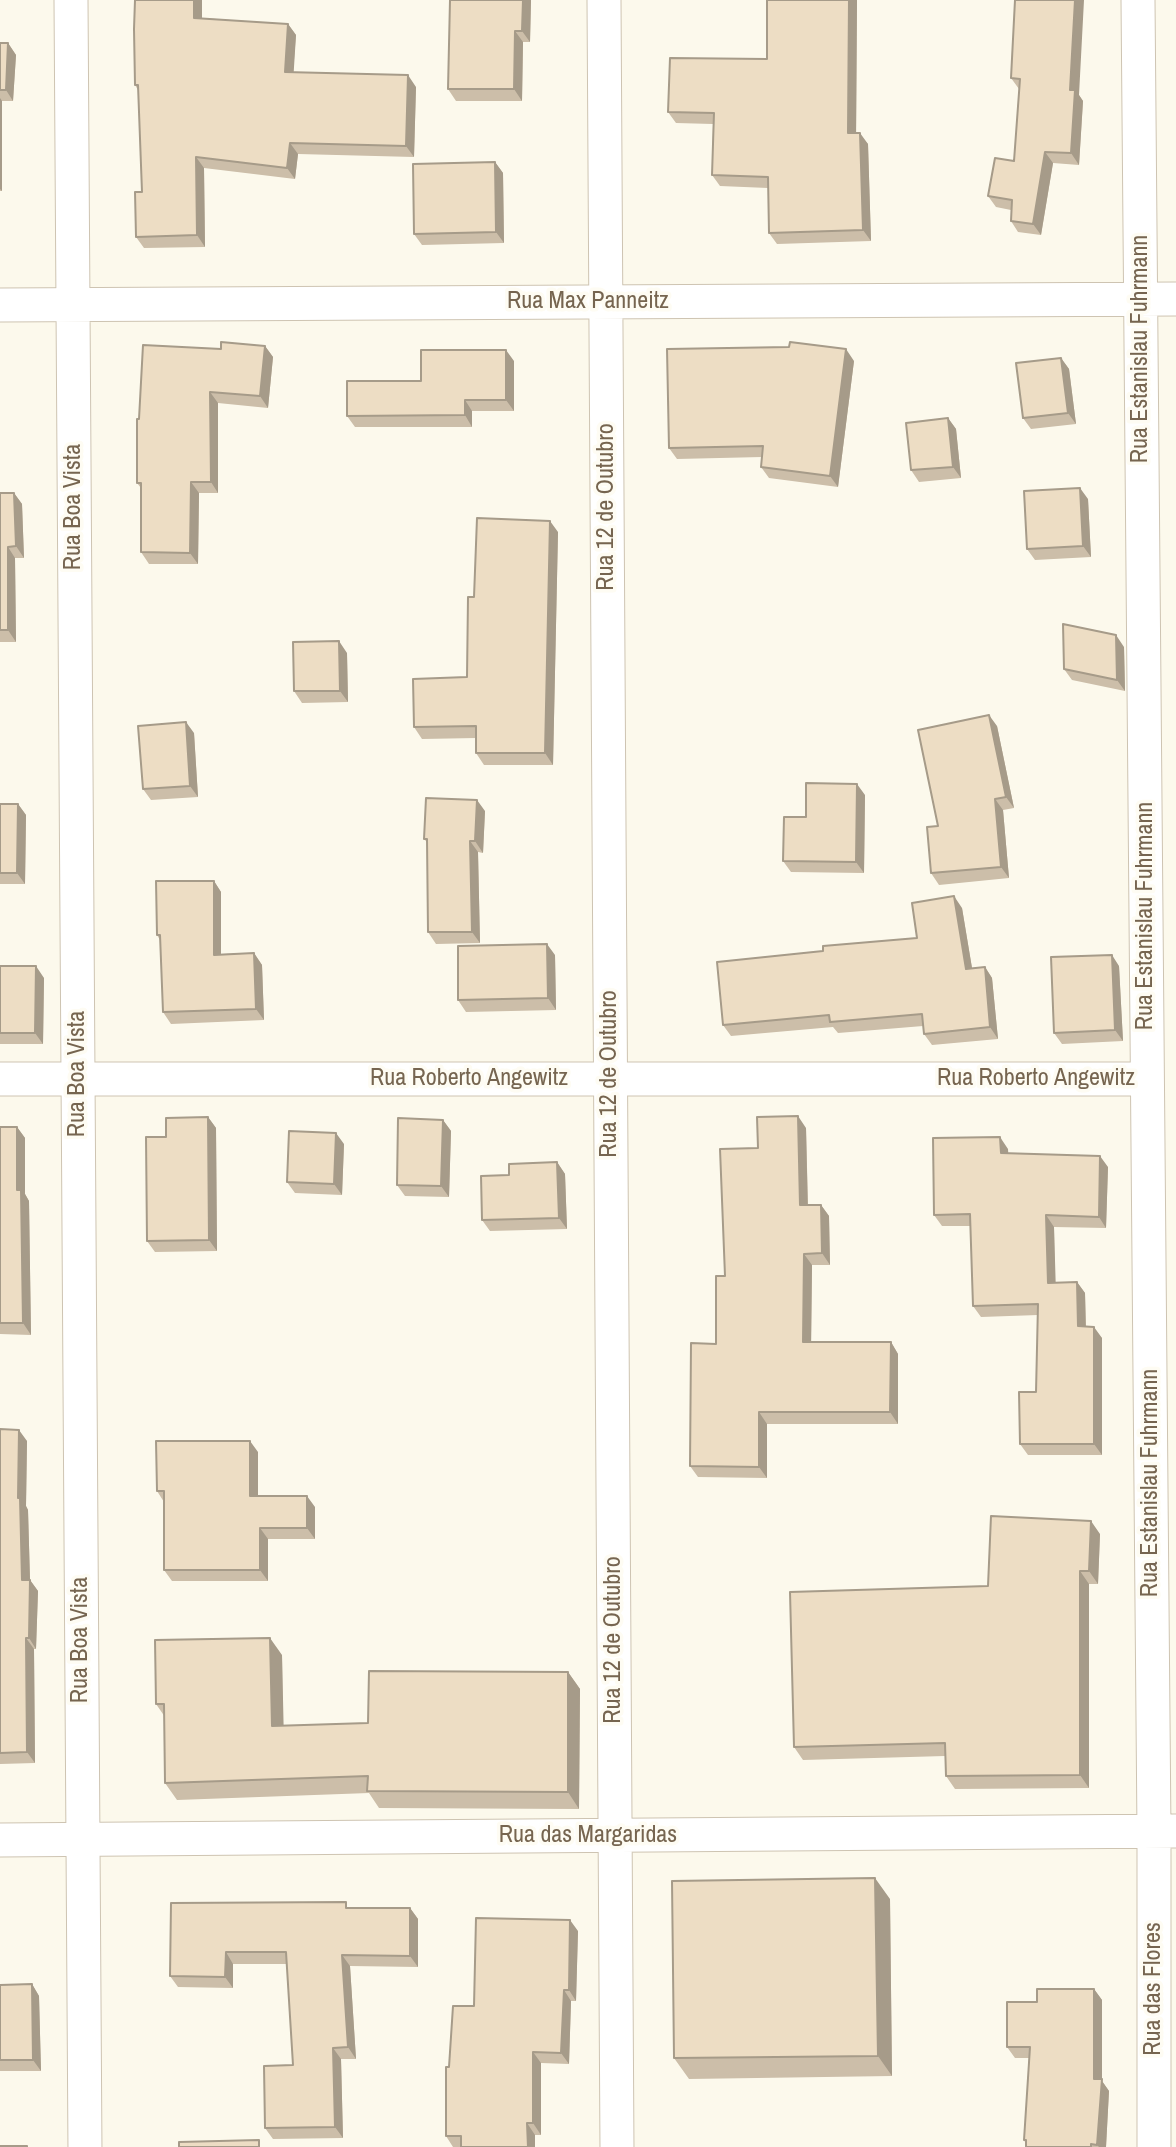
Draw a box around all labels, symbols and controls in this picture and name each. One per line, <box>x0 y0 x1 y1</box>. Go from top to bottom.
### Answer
street label: Rua Estanislau Fuhrmann <box>1127 235 1155 463</box>
street label: Rua Max Panneitz <box>507 288 669 316</box>
street label: Rua 12 de Outubro <box>593 423 621 591</box>
street label: Rua Boa Vista <box>60 444 88 570</box>
street label: Rua Estanislau Fuhrmann <box>1132 802 1160 1030</box>
street label: Rua 12 de Outubro <box>596 990 624 1158</box>
street label: Rua Boa Vista <box>64 1011 92 1137</box>
street label: Rua Roberto Angewitz <box>370 1065 568 1093</box>
street label: Rua Roberto Angewitz <box>937 1065 1135 1093</box>
street label: Rua Estanislau Fuhrmann <box>1137 1369 1165 1597</box>
street label: Rua 12 de Outubro <box>600 1556 628 1724</box>
street label: Rua Boa Vista <box>67 1577 95 1703</box>
street label: Rua das Margaridas <box>499 1822 677 1850</box>
street label: Rua das Flores <box>1140 1922 1168 2056</box>

